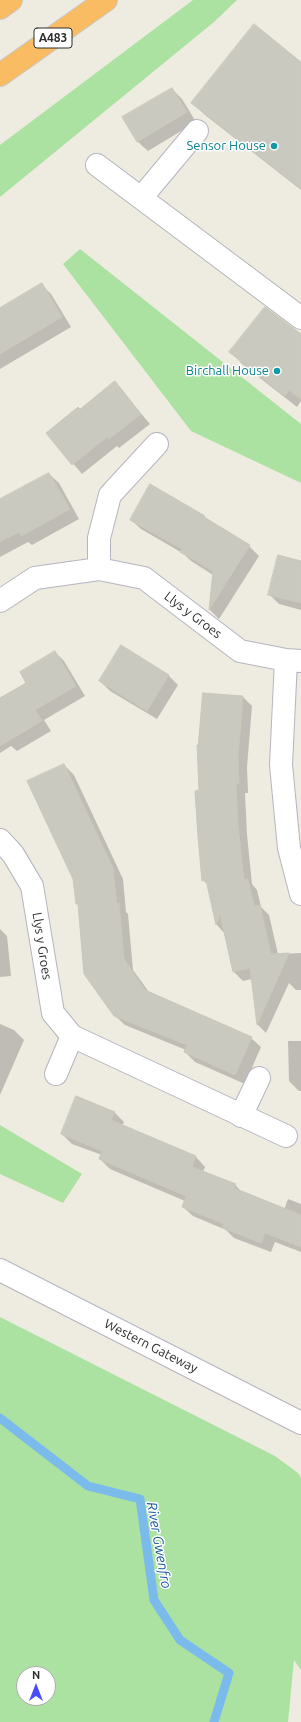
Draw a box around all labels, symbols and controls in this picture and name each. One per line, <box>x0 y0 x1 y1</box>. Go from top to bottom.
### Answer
road number: A483 <box>34 28 72 48</box>
place label: Sensor House <box>187 138 266 154</box>
marker: Sensor House <box>269 141 279 151</box>
place label: Birchall House <box>186 363 269 379</box>
marker: Birchall House <box>272 366 282 376</box>
street label: Llys y Groes <box>161 588 225 642</box>
street label: Llys y Groes <box>29 911 55 981</box>
street label: Western Gateway <box>102 1316 200 1376</box>
water label: River Gwenfro <box>143 1500 175 1590</box>
north arrow <box>16 1666 56 1706</box>
text: N <box>32 1669 40 1681</box>

